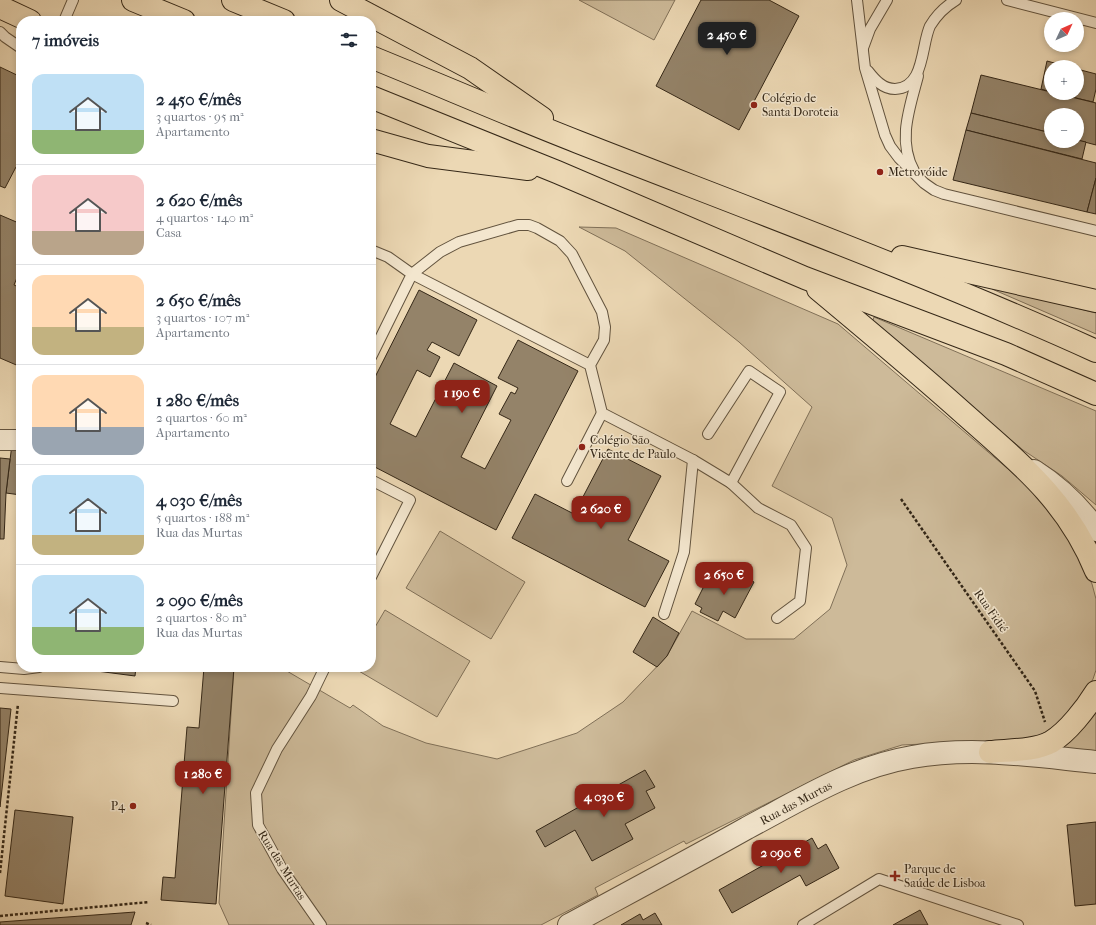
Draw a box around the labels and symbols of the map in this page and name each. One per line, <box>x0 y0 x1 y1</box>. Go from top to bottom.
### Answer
north arrow <box>1044 12 1084 52</box>
pin: 2 450 € <box>690 22 764 56</box>
place label: Colégio de Santa Doroteia <box>762 91 839 119</box>
marker: Colégio de Santa Doroteia <box>749 100 759 110</box>
place label: Metrovóide <box>888 165 948 179</box>
marker: Metrovóide <box>875 167 885 177</box>
pin: 1 190 € <box>425 380 499 414</box>
place label: Colégio São Vicente de Paulo <box>589 433 676 461</box>
marker: Colégio São Vicente de Paulo <box>577 442 587 452</box>
pin: 2 620 € <box>564 496 638 530</box>
pin: 2 650 € <box>687 562 761 596</box>
street label: Rua Fidié <box>971 587 1011 635</box>
pin: 1 280 € <box>166 761 240 795</box>
street label: Rua das Murtas <box>758 778 835 828</box>
pin: 4 030 € <box>567 784 641 818</box>
place label: P4 <box>111 799 126 813</box>
marker: P4 <box>128 801 138 811</box>
street label: Rua das Murtas <box>255 828 309 903</box>
pin: 2 090 € <box>744 840 818 874</box>
place label: Parque de Saúde de Lisboa <box>904 862 986 890</box>
marker: Parque de Saúde de Lisboa <box>889 870 901 882</box>

